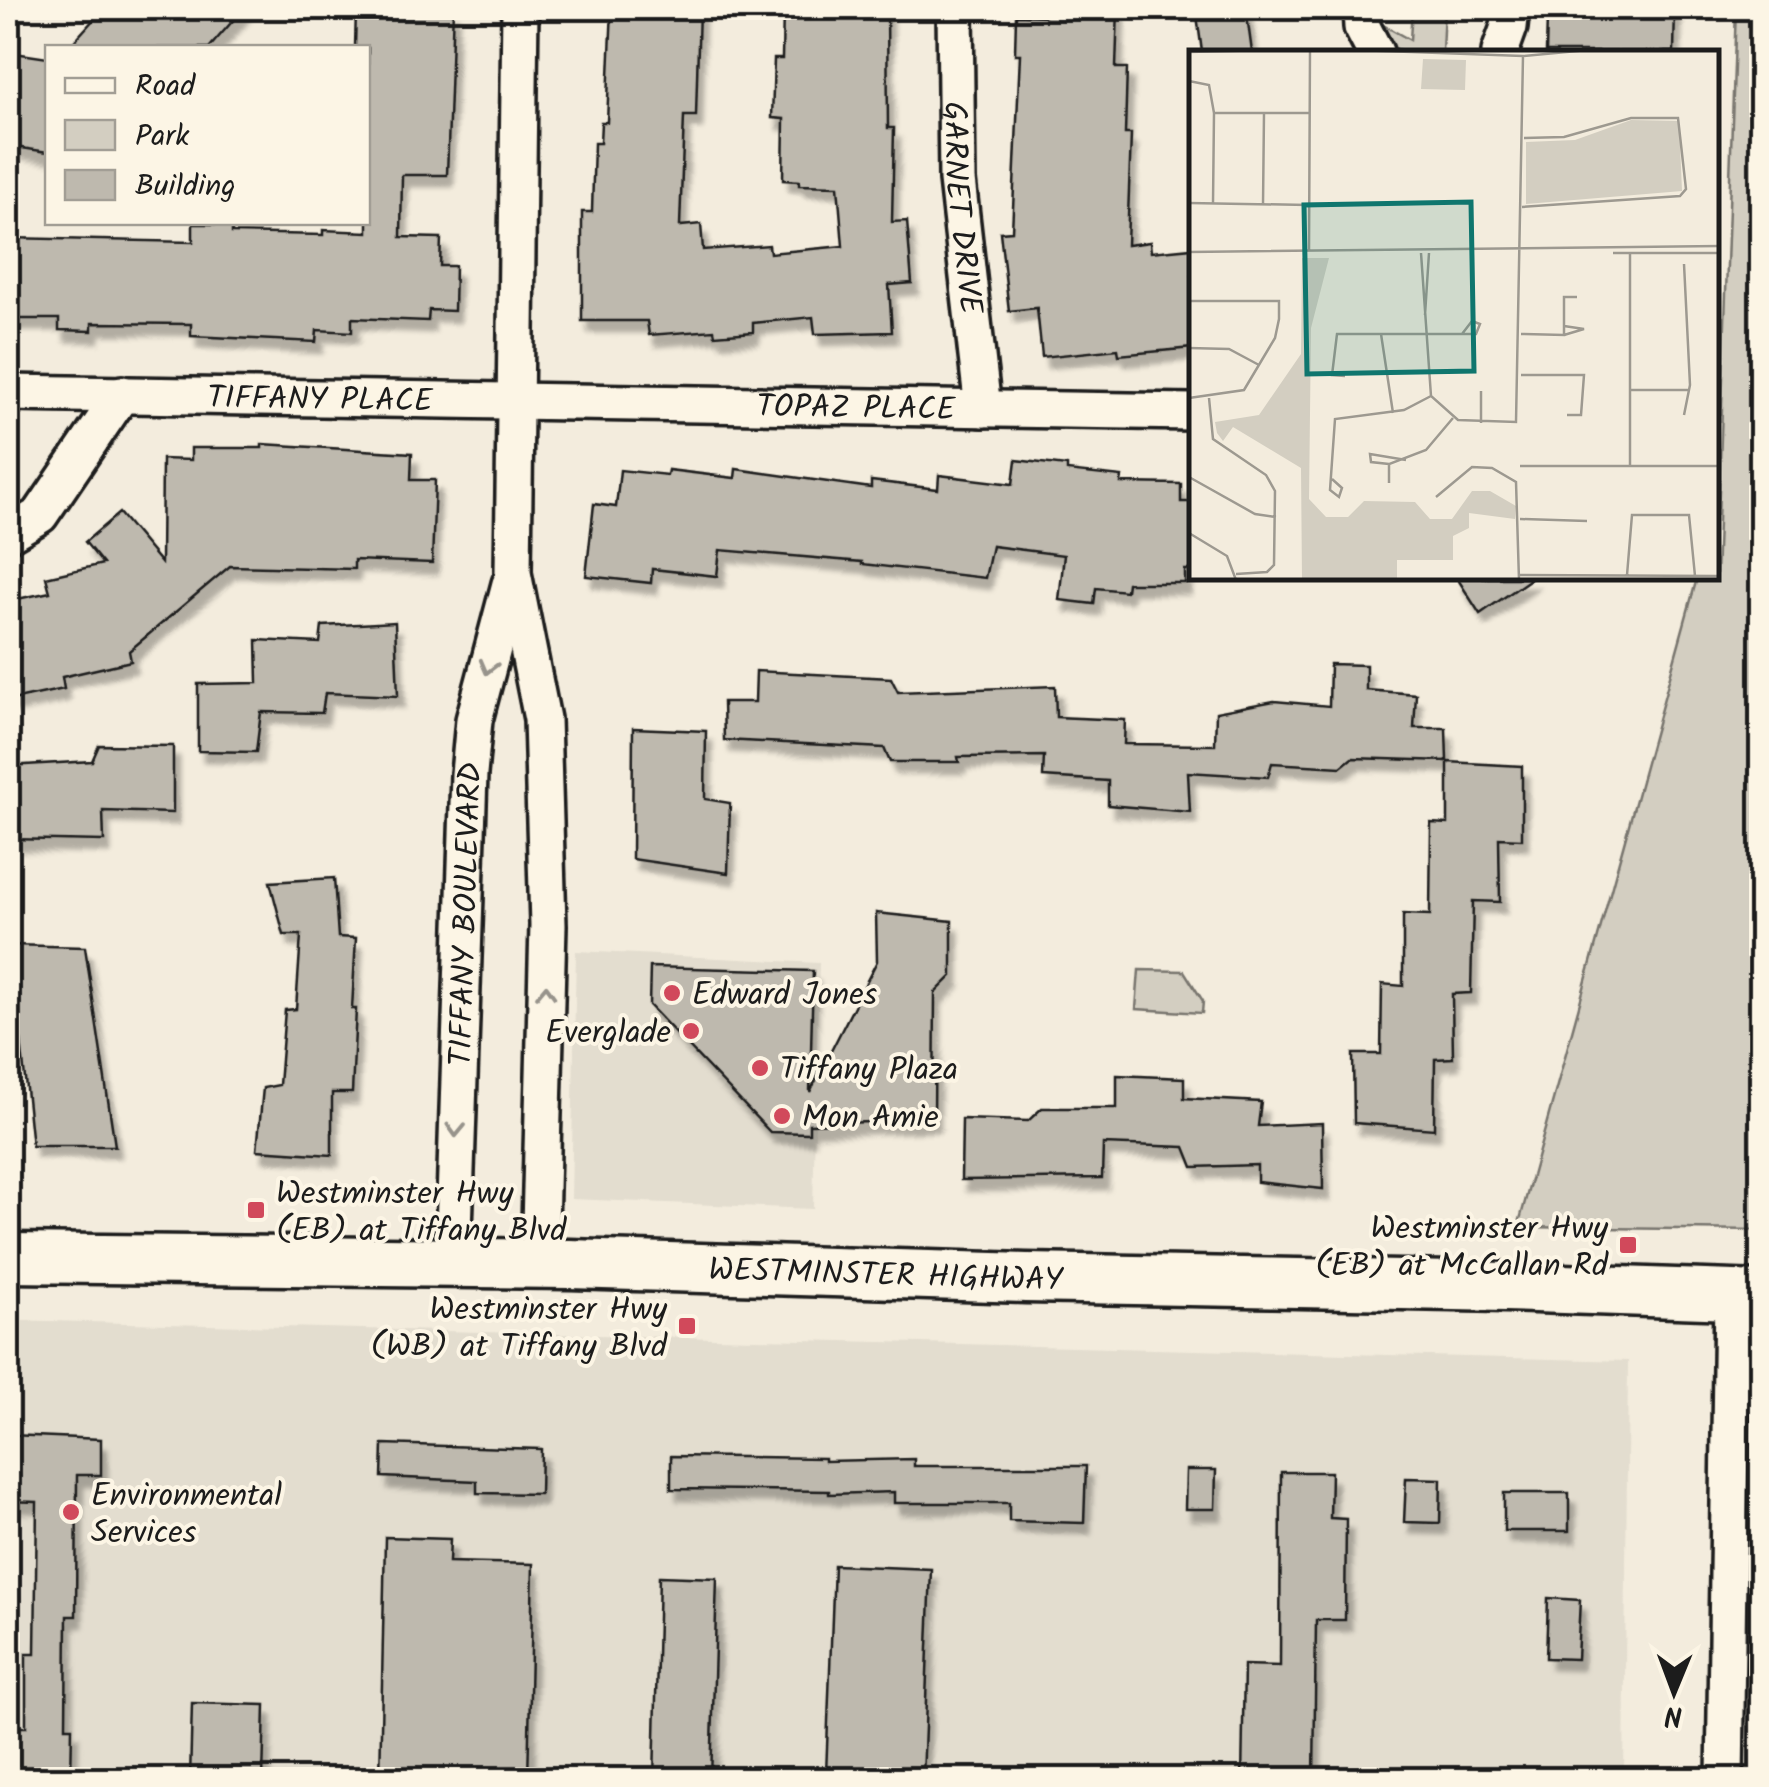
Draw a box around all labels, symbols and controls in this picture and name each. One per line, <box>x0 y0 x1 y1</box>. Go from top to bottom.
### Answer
legend <box>45 45 370 225</box>
inset map <box>1189 50 1719 580</box>
text: Road <box>135 63 196 111</box>
street label: GARNET DRIVE <box>928 101 995 318</box>
text: Park <box>135 113 190 161</box>
text: Building <box>135 163 235 211</box>
street label: TIFFANY PLACE <box>207 373 434 428</box>
street label: TOPAZ PLACE <box>756 382 957 436</box>
one-way arrow <box>478 658 499 675</box>
street label: TIFFANY BOULEVARD <box>436 760 498 1067</box>
place label: Edward Jones <box>692 970 878 1021</box>
marker: Edward Jones <box>661 982 683 1004</box>
one-way arrow <box>535 983 556 999</box>
place label: Everglade <box>545 1008 671 1059</box>
marker: Everglade <box>680 1020 702 1042</box>
place label: Tiffany Plaza <box>780 1045 958 1096</box>
marker: Tiffany Plaza <box>749 1057 771 1079</box>
place label: Mon Amie <box>802 1093 939 1144</box>
marker: Mon Amie <box>771 1105 793 1127</box>
one-way arrow <box>446 1122 467 1138</box>
place label: Westminster Hwy (EB) at Tiffany Blvd <box>276 1169 567 1257</box>
marker: Westminster Hwy (EB) at Tiffany Blvd <box>245 1199 267 1221</box>
place label: Westminster Hwy (EB) at McCallan Rd <box>1315 1204 1609 1292</box>
marker: Westminster Hwy (EB) at McCallan Rd <box>1617 1234 1639 1256</box>
street label: WESTMINSTER HIGHWAY <box>708 1245 1065 1307</box>
place label: Westminster Hwy (WB) at Tiffany Blvd <box>370 1285 668 1373</box>
marker: Westminster Hwy (WB) at Tiffany Blvd <box>676 1315 698 1337</box>
place label: Environmental Services <box>91 1471 282 1559</box>
marker: Environmental Services <box>60 1501 82 1523</box>
north arrow <box>1624 1642 1724 1742</box>
text: N <box>1664 1692 1683 1737</box>

